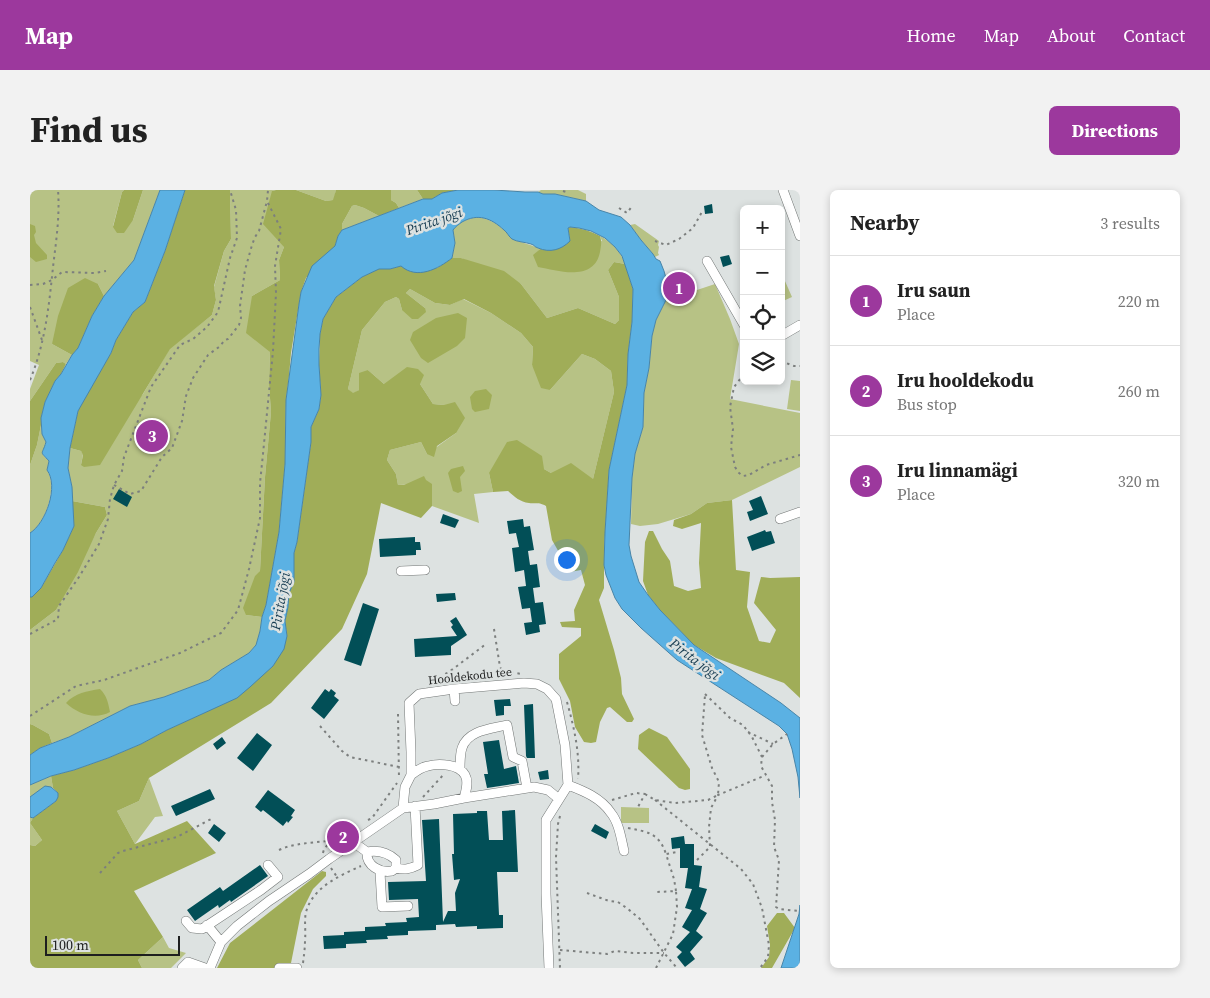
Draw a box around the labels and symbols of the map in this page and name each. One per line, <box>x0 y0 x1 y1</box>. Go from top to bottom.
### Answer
water label: Pirita jõgi <box>402 202 466 240</box>
pin: 1 <box>663 269 695 307</box>
pin: 3 <box>136 417 168 455</box>
your location <box>554 547 580 573</box>
water label: Pirita jõgi <box>265 570 295 633</box>
water label: Pirita jõgi <box>665 633 725 685</box>
street label: Hooldekodu tee <box>427 664 513 688</box>
pin: 2 <box>327 818 359 856</box>
scale bar <box>45 933 180 956</box>

